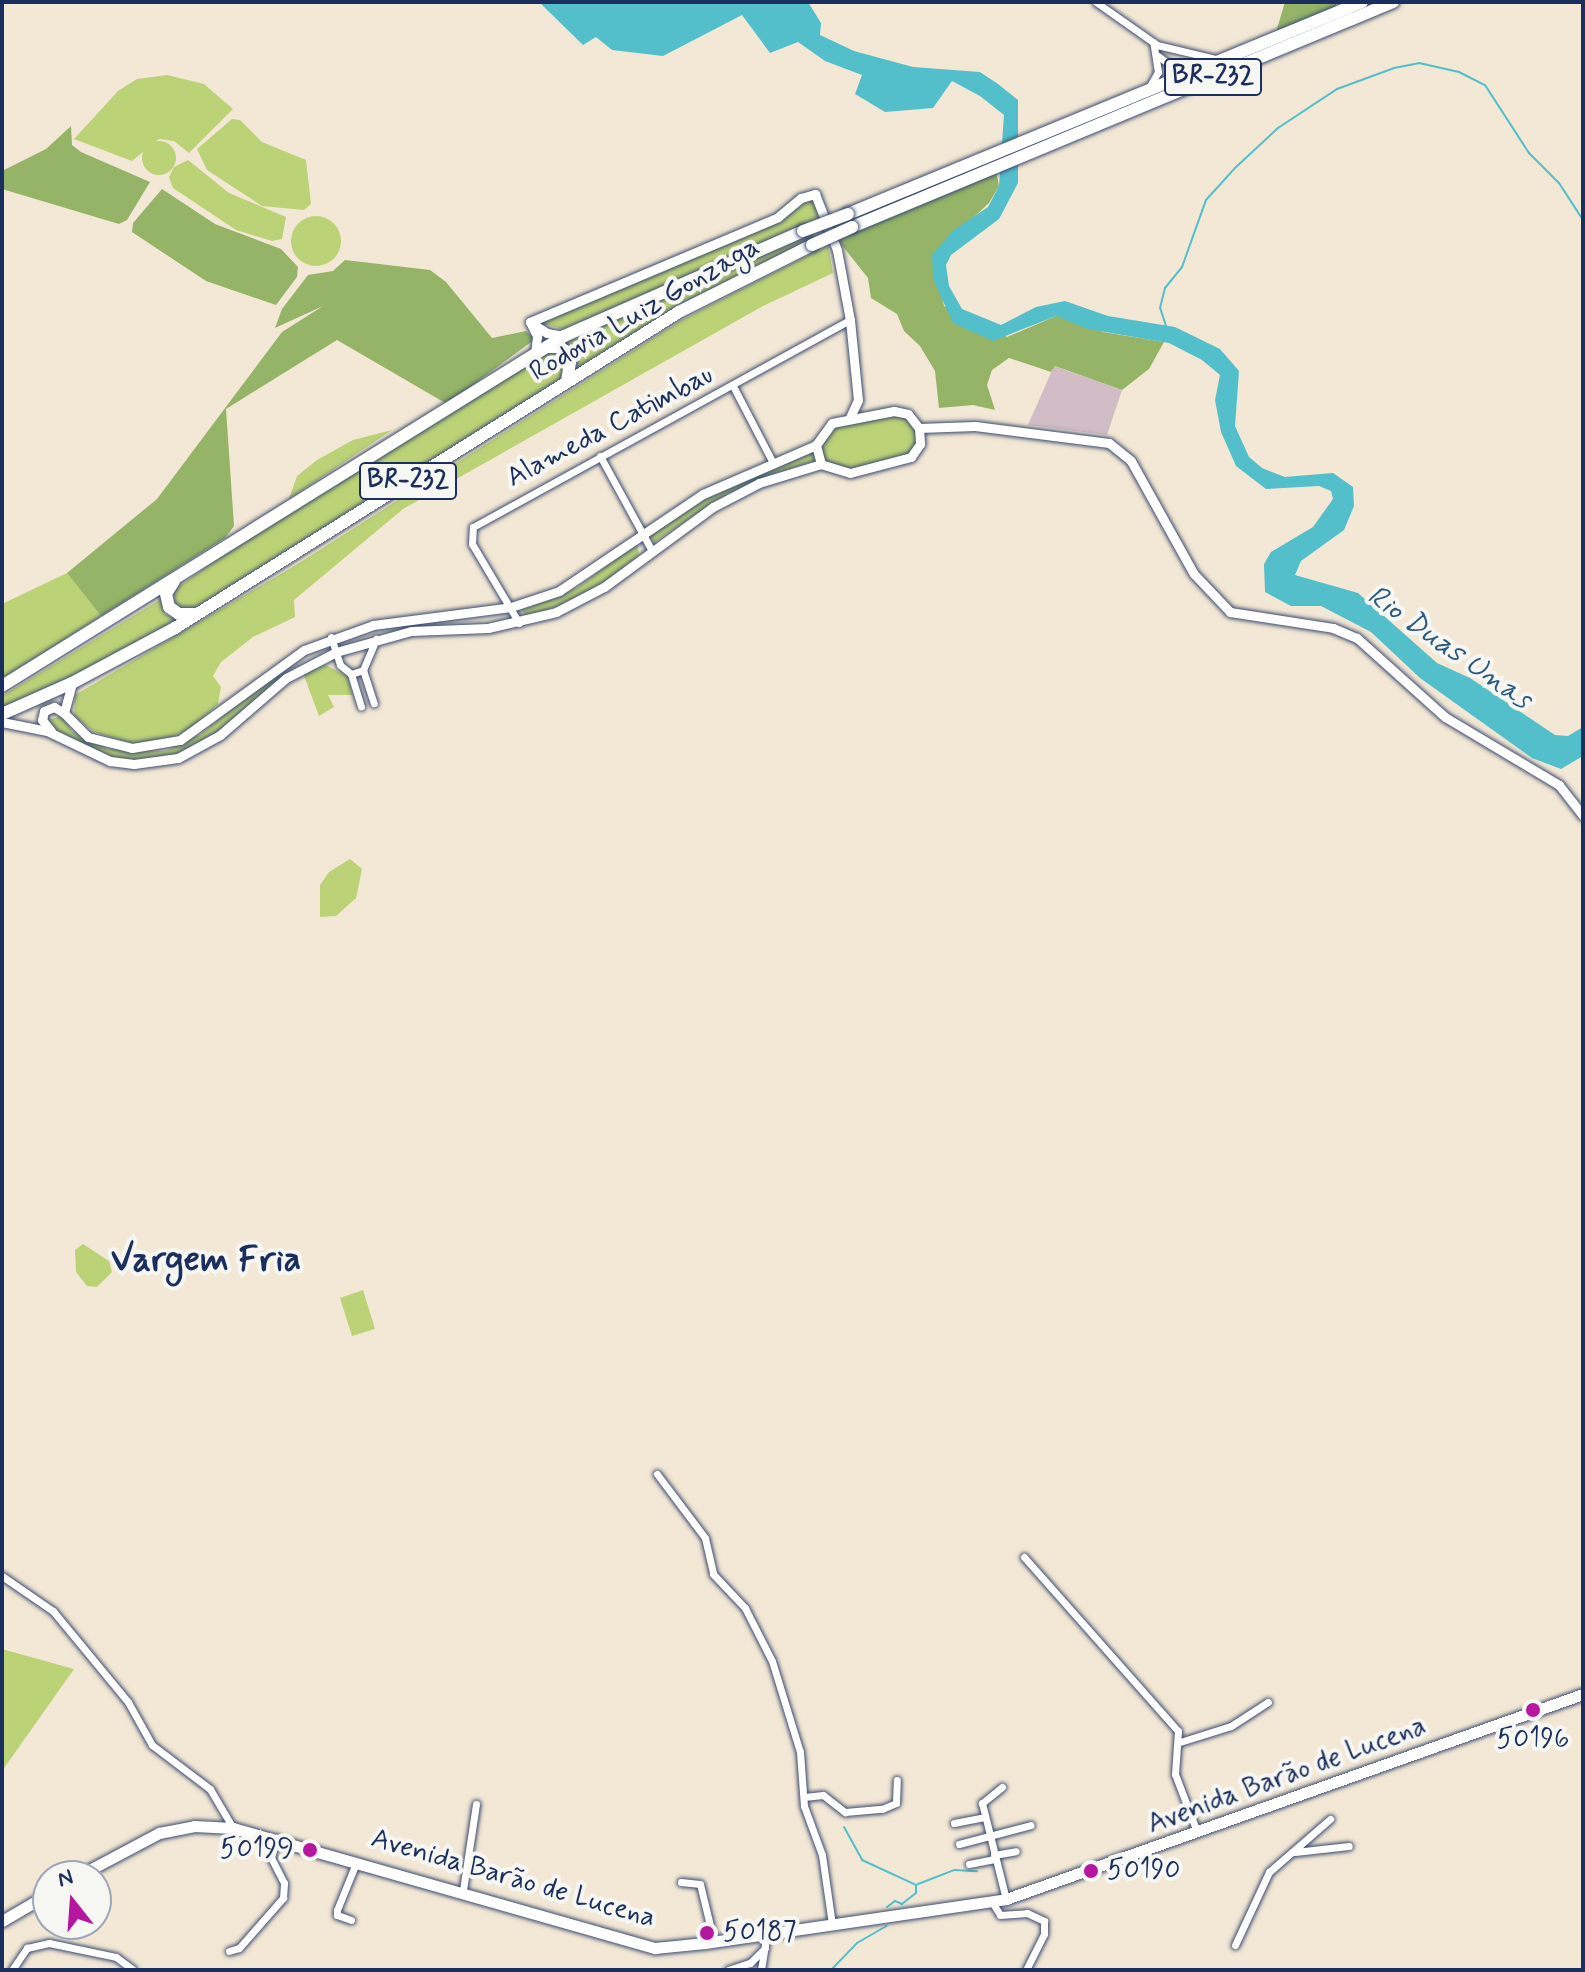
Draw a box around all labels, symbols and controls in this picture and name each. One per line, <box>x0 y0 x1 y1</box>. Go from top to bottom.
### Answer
road number: BR-232 <box>1163 55 1263 99</box>
street label: Rodovia Luiz Gonzaga <box>527 232 763 388</box>
street label: Alameda Catimbau <box>501 358 719 496</box>
road number: BR-232 <box>358 459 458 503</box>
water label: Rio Duas Unas <box>1366 582 1532 714</box>
district label: Vargem Fria <box>112 1239 300 1283</box>
marker: 50196 <box>1524 1701 1542 1719</box>
street label: Avenida Barão de Lucena <box>1138 1708 1436 1844</box>
place label: 50196 <box>1497 1723 1569 1757</box>
street label: Avenida Barão de Lucena <box>361 1821 665 1937</box>
place label: 50199 <box>220 1833 294 1867</box>
marker: 50199 <box>301 1841 319 1859</box>
place label: 50190 <box>1107 1854 1180 1888</box>
north arrow <box>32 1860 112 1940</box>
marker: 50190 <box>1082 1862 1100 1880</box>
text: N <box>54 1863 77 1894</box>
place label: 50187 <box>723 1916 797 1950</box>
marker: 50187 <box>698 1924 716 1942</box>

